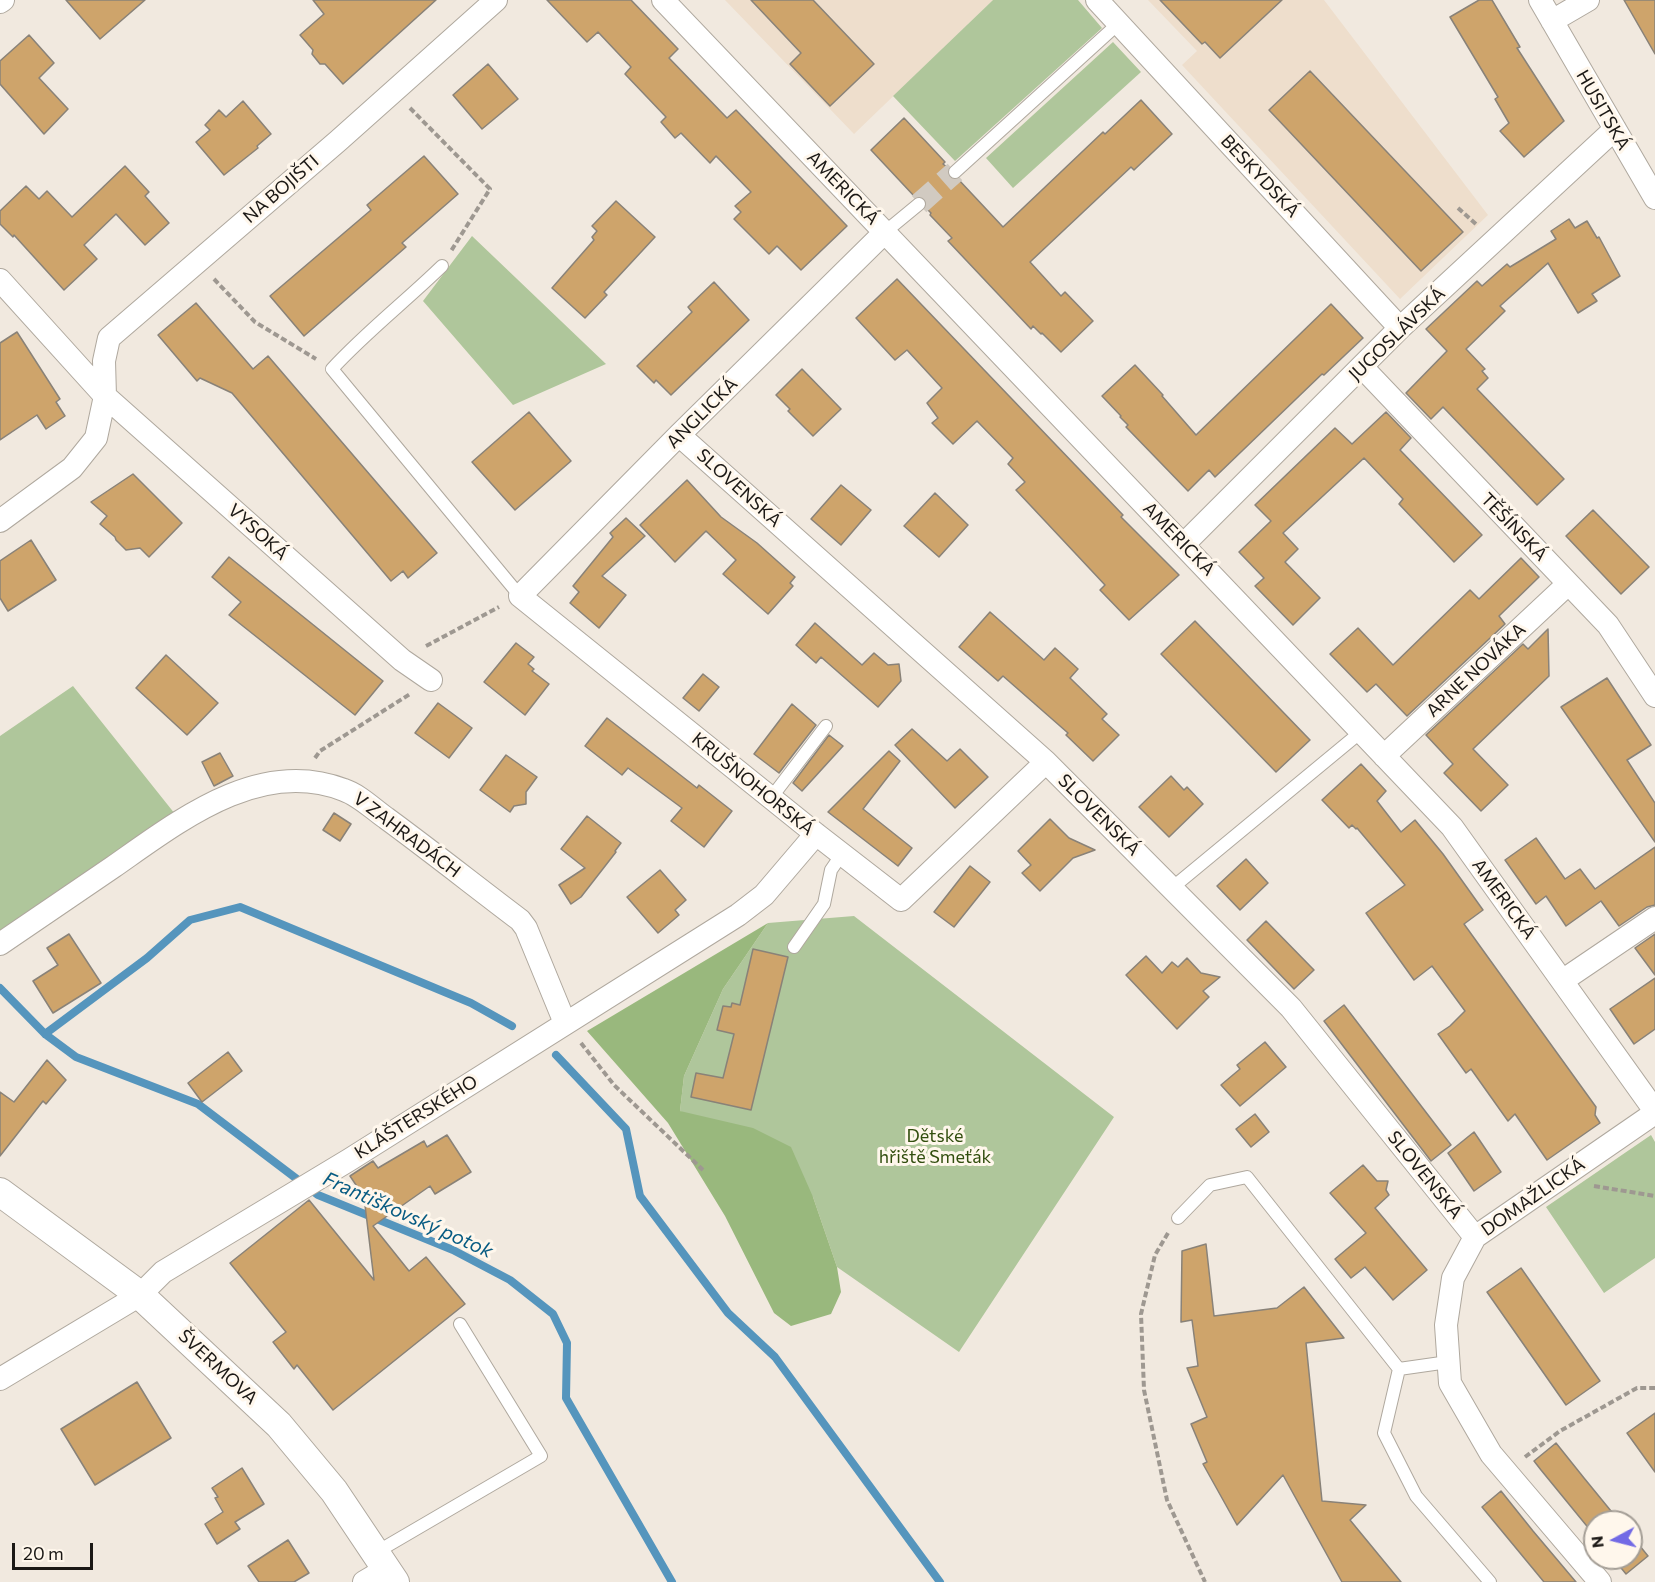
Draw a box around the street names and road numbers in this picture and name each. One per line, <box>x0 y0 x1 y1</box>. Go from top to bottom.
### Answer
street label: HUSITSKÁ <box>1571 66 1635 154</box>
street label: BESKYDSKÁ <box>1216 130 1304 222</box>
street label: AMERICKÁ <box>802 147 884 229</box>
street label: NA BOJIŠTI <box>239 150 323 228</box>
street label: JUGOSLÁVSKÁ <box>1344 283 1450 385</box>
street label: ANGLICKÁ <box>662 373 742 453</box>
street label: SLOVENSKÁ <box>692 444 786 532</box>
street label: TĚŠÍNSKÁ <box>1476 488 1552 566</box>
street label: AMERICKÁ <box>1138 498 1220 580</box>
street label: VYSOKÁ <box>223 499 293 565</box>
street label: ARNE NOVÁKA <box>1422 618 1530 722</box>
street label: KRUŠNOHORSKÁ <box>688 728 818 840</box>
street label: SLOVENSKÁ <box>1054 770 1144 860</box>
street label: V ZAHRADÁCH <box>349 788 465 882</box>
street label: AMERICKÁ <box>1468 855 1540 943</box>
street label: KLÁŠTERSKÉHO <box>351 1071 481 1163</box>
street label: SLOVENSKÁ <box>1383 1127 1467 1223</box>
street label: DOMAŽLICKÁ <box>1477 1153 1589 1241</box>
street label: ŠVERMOVA <box>174 1325 262 1409</box>

